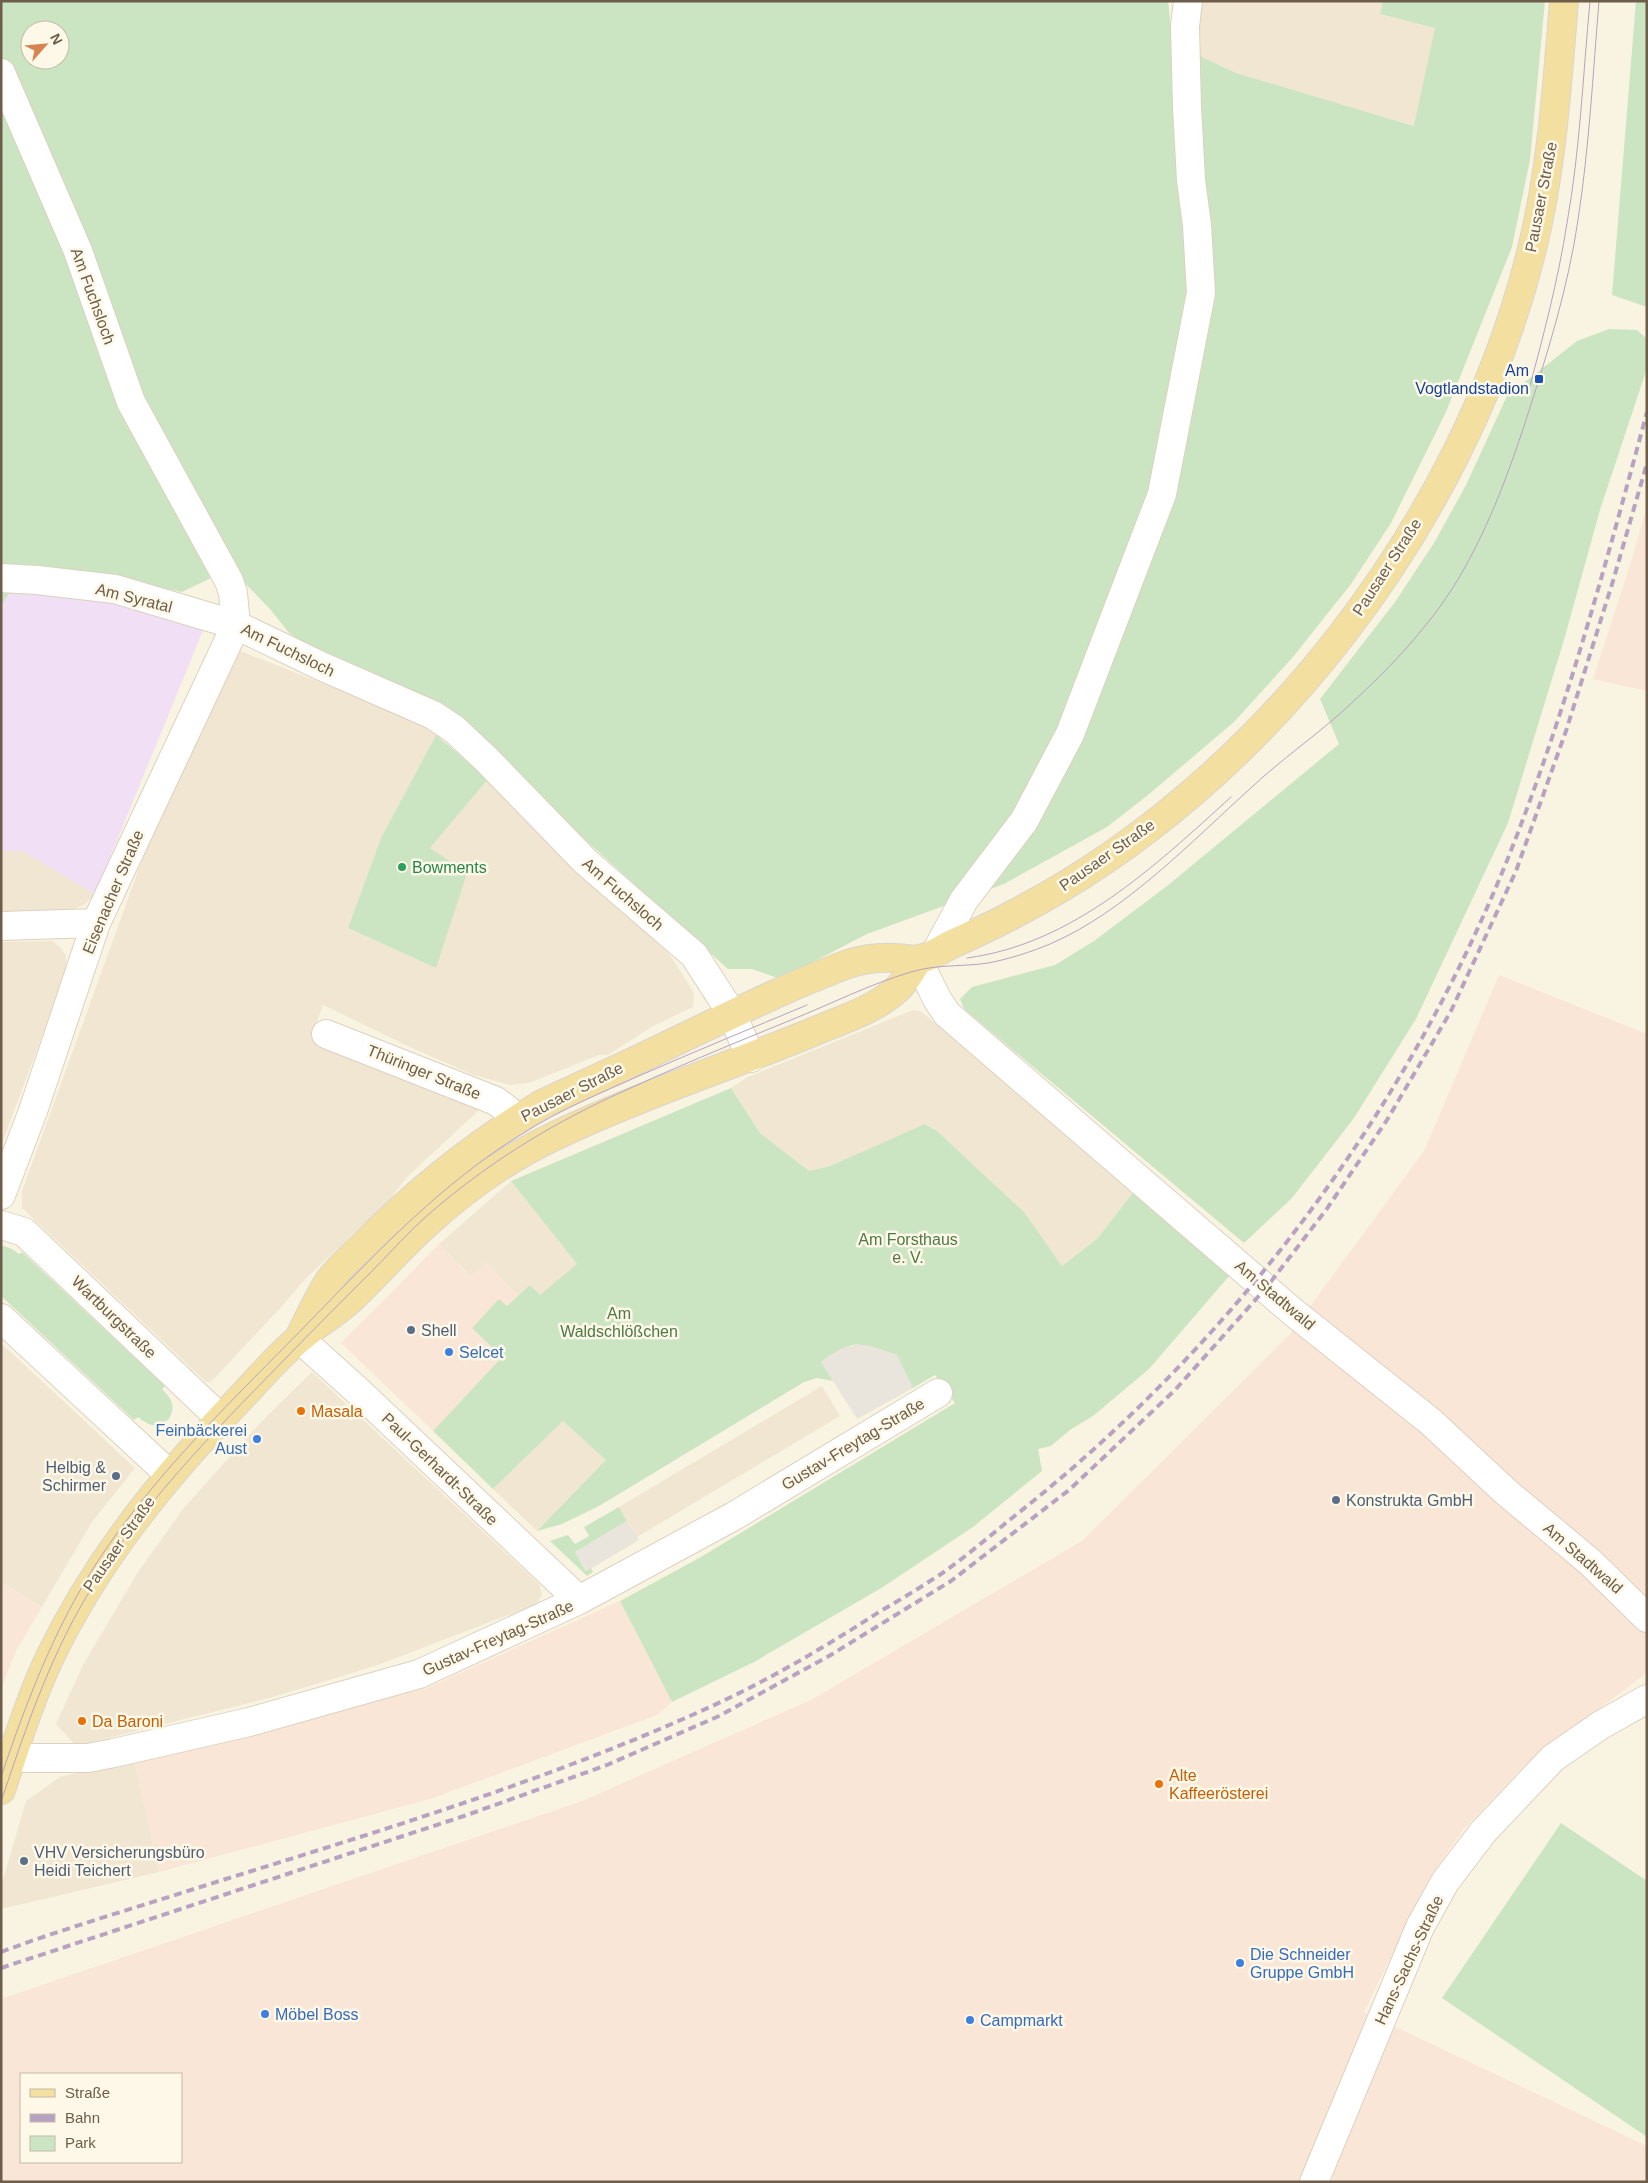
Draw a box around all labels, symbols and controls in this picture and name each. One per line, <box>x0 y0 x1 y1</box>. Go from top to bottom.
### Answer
north arrow <box>20 20 70 70</box>
text: N <box>47 31 66 47</box>
street label: Pausaer Straße <box>1522 140 1560 254</box>
street label: Am Fuchsloch <box>68 245 118 347</box>
place label: Am Vogtlandstadion <box>1415 362 1529 397</box>
marker: Am Vogtlandstadion <box>1533 373 1545 385</box>
street label: Pausaer Straße <box>1349 515 1425 619</box>
street label: Am Syratal <box>94 580 174 616</box>
street label: Am Fuchsloch <box>239 620 337 680</box>
street label: Pausaer Straße <box>1056 816 1158 894</box>
street label: Eisenacher Straße <box>79 828 147 956</box>
street label: Am Fuchsloch <box>579 854 667 934</box>
place label: Bowments <box>412 859 487 876</box>
marker: Bowments <box>396 861 408 873</box>
street label: Thüringer Straße <box>365 1041 483 1103</box>
street label: Pausaer Straße <box>518 1059 626 1125</box>
park label: Am Forsthaus e. V. <box>858 1231 958 1266</box>
street label: Am Stadtwald <box>1232 1257 1318 1333</box>
street label: Wartburgstraße <box>68 1272 160 1362</box>
park label: Am Waldschlößchen <box>560 1305 678 1340</box>
place label: Shell <box>421 1322 457 1339</box>
marker: Shell <box>405 1324 417 1336</box>
place label: Selcet <box>459 1344 504 1361</box>
marker: Selcet <box>443 1346 455 1358</box>
street label: Gustav-Freytag-Straße <box>779 1395 928 1493</box>
place label: Masala <box>311 1403 363 1420</box>
marker: Masala <box>295 1405 307 1417</box>
street label: Paul-Gerhardt-Straße <box>379 1409 501 1529</box>
place label: Feinbäckerei Aust <box>155 1422 248 1457</box>
marker: Feinbäckerei Aust <box>251 1433 263 1445</box>
place label: Helbig & Schirmer <box>42 1459 107 1494</box>
marker: Helbig & Schirmer <box>110 1470 122 1482</box>
place label: Konstrukta GmbH <box>1346 1492 1473 1509</box>
street label: Pausaer Straße <box>80 1493 158 1595</box>
marker: Konstrukta GmbH <box>1330 1494 1342 1506</box>
street label: Am Stadtwald <box>1540 1519 1626 1597</box>
street label: Gustav-Freytag-Straße <box>420 1597 576 1679</box>
place label: Da Baroni <box>92 1713 163 1730</box>
marker: Da Baroni <box>76 1715 88 1727</box>
place label: Alte Kaffeerösterei <box>1169 1767 1268 1802</box>
marker: Alte Kaffeerösterei <box>1153 1778 1165 1790</box>
place label: VHV Versicherungsbüro Heidi Teichert <box>34 1844 205 1879</box>
marker: VHV Versicherungsbüro Heidi Teichert <box>18 1855 30 1867</box>
street label: Hans-Sachs-Straße <box>1372 1893 1446 2027</box>
place label: Die Schneider Gruppe GmbH <box>1250 1946 1354 1981</box>
marker: Die Schneider Gruppe GmbH <box>1234 1957 1246 1969</box>
place label: Möbel Boss <box>275 2006 359 2023</box>
marker: Möbel Boss <box>259 2008 271 2020</box>
place label: Campmarkt <box>980 2012 1063 2029</box>
marker: Campmarkt <box>964 2014 976 2026</box>
legend <box>20 2073 182 2163</box>
text: Straße <box>65 2084 110 2101</box>
text: Bahn <box>65 2109 100 2126</box>
text: Park <box>65 2134 96 2151</box>

